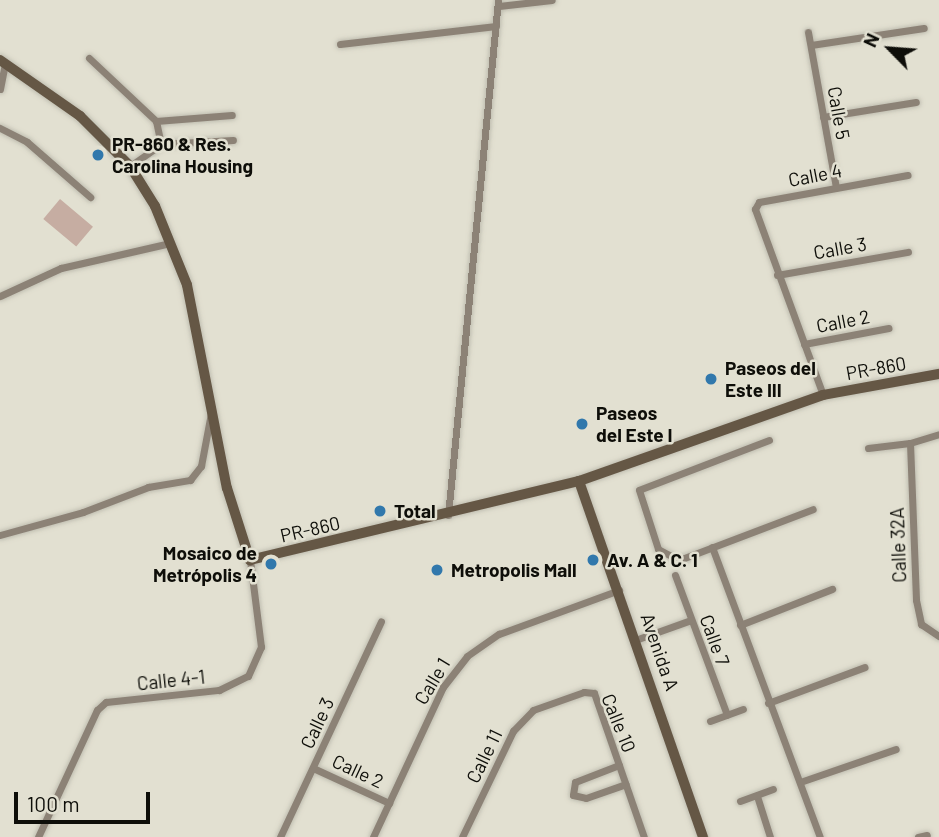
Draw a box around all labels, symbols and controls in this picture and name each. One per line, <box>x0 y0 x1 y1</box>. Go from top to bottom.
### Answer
north arrow <box>855 14 925 84</box>
text: N <box>857 29 884 51</box>
street label: Calle 5 <box>823 85 855 141</box>
place label: PR-860 & Res. Carolina Housing <box>112 133 253 177</box>
marker: PR-860 & Res. Carolina Housing <box>90 147 106 163</box>
street label: Calle 4 <box>786 159 844 191</box>
street label: Calle 3 <box>812 232 868 264</box>
street label: Calle 2 <box>814 305 872 337</box>
street label: PR-860 <box>844 352 908 384</box>
place label: Paseos del Este III <box>725 357 816 401</box>
marker: Paseos del Este III <box>703 371 719 387</box>
place label: Paseos del Este I <box>596 402 672 446</box>
marker: Paseos del Este I <box>574 416 590 432</box>
place label: Total <box>394 500 436 522</box>
marker: Total <box>372 503 388 519</box>
street label: Calle 32A <box>885 507 911 583</box>
street label: PR-860 <box>278 511 342 547</box>
place label: Mosaico de Metrópolis 4 <box>153 542 257 586</box>
place label: Av. A & C. 1 <box>607 549 698 571</box>
marker: Av. A & C. 1 <box>585 552 601 568</box>
marker: Mosaico de Metrópolis 4 <box>263 556 279 572</box>
place label: Metropolis Mall <box>451 559 577 581</box>
marker: Metropolis Mall <box>429 562 445 578</box>
street label: Avenida A <box>636 610 684 694</box>
street label: Calle 7 <box>695 611 735 669</box>
street label: Calle 1 <box>409 654 455 708</box>
street label: Calle 4-1 <box>136 665 206 695</box>
street label: Calle 10 <box>597 690 641 756</box>
street label: Calle 3 <box>295 694 339 752</box>
street label: Calle 11 <box>461 725 507 787</box>
street label: Calle 2 <box>329 749 387 793</box>
scale bar <box>18 778 154 822</box>
text: 100 m <box>27 791 80 816</box>

